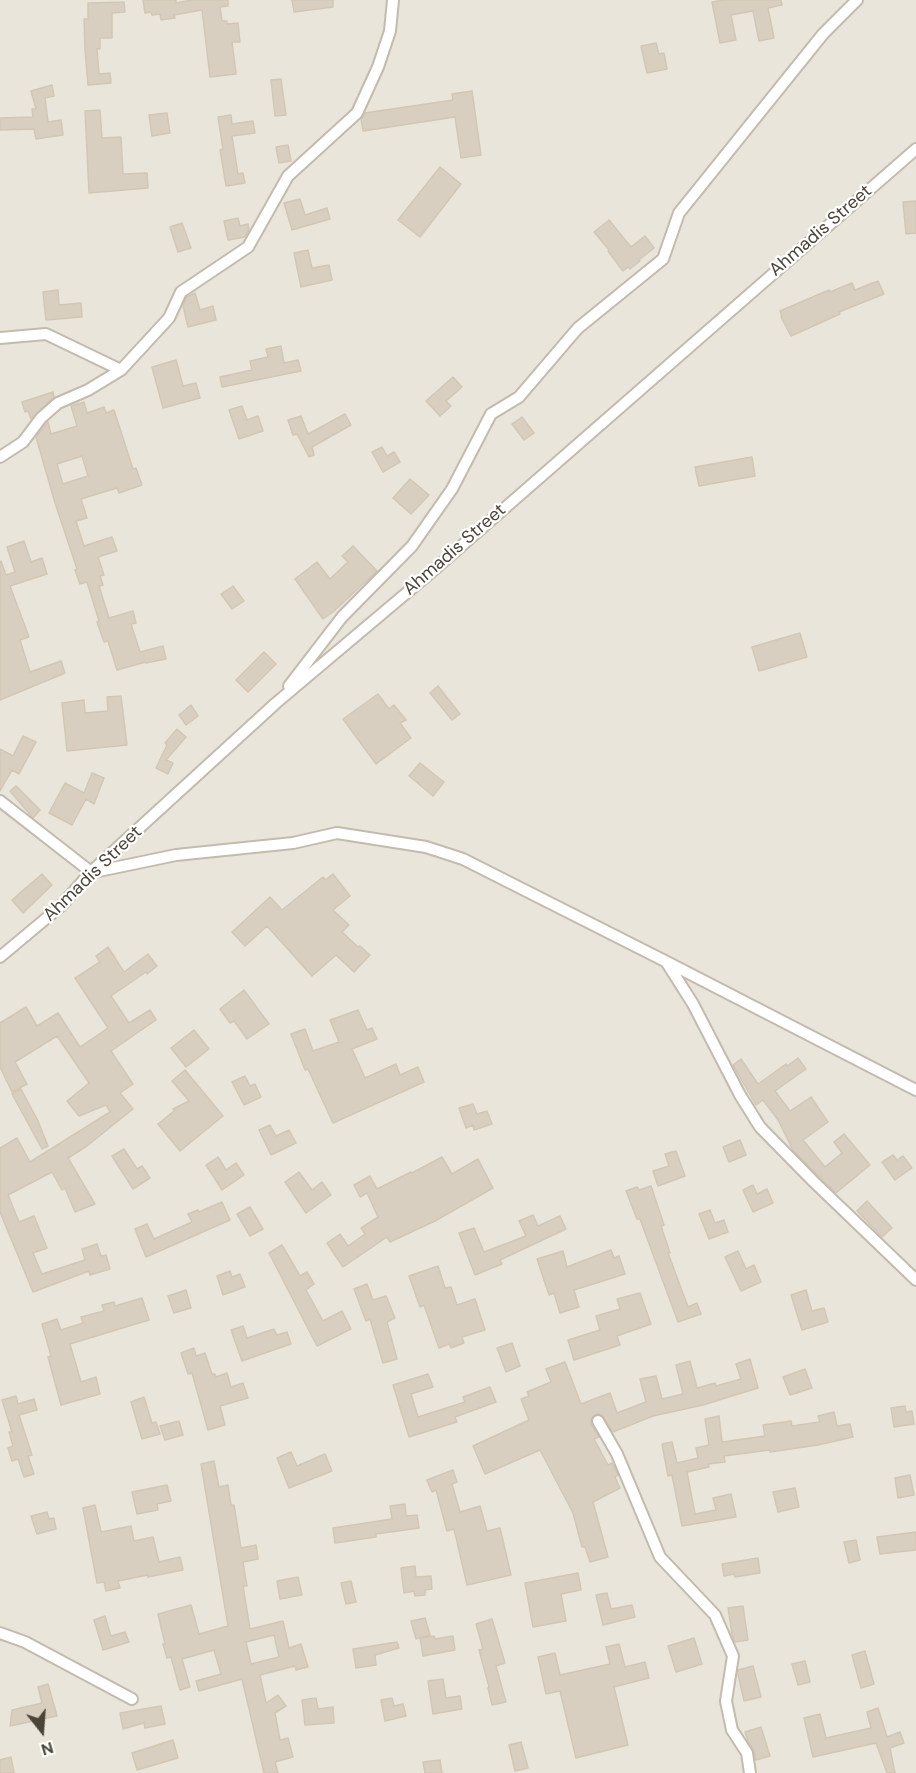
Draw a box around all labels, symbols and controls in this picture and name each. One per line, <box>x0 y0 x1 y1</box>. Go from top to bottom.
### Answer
street label: Ahmadis Street <box>765 181 877 281</box>
street label: Ahmadis Street <box>399 500 511 600</box>
street label: Ahmadis Street <box>39 822 147 926</box>
north arrow <box>12 1701 72 1761</box>
text: N <box>39 1737 56 1760</box>

